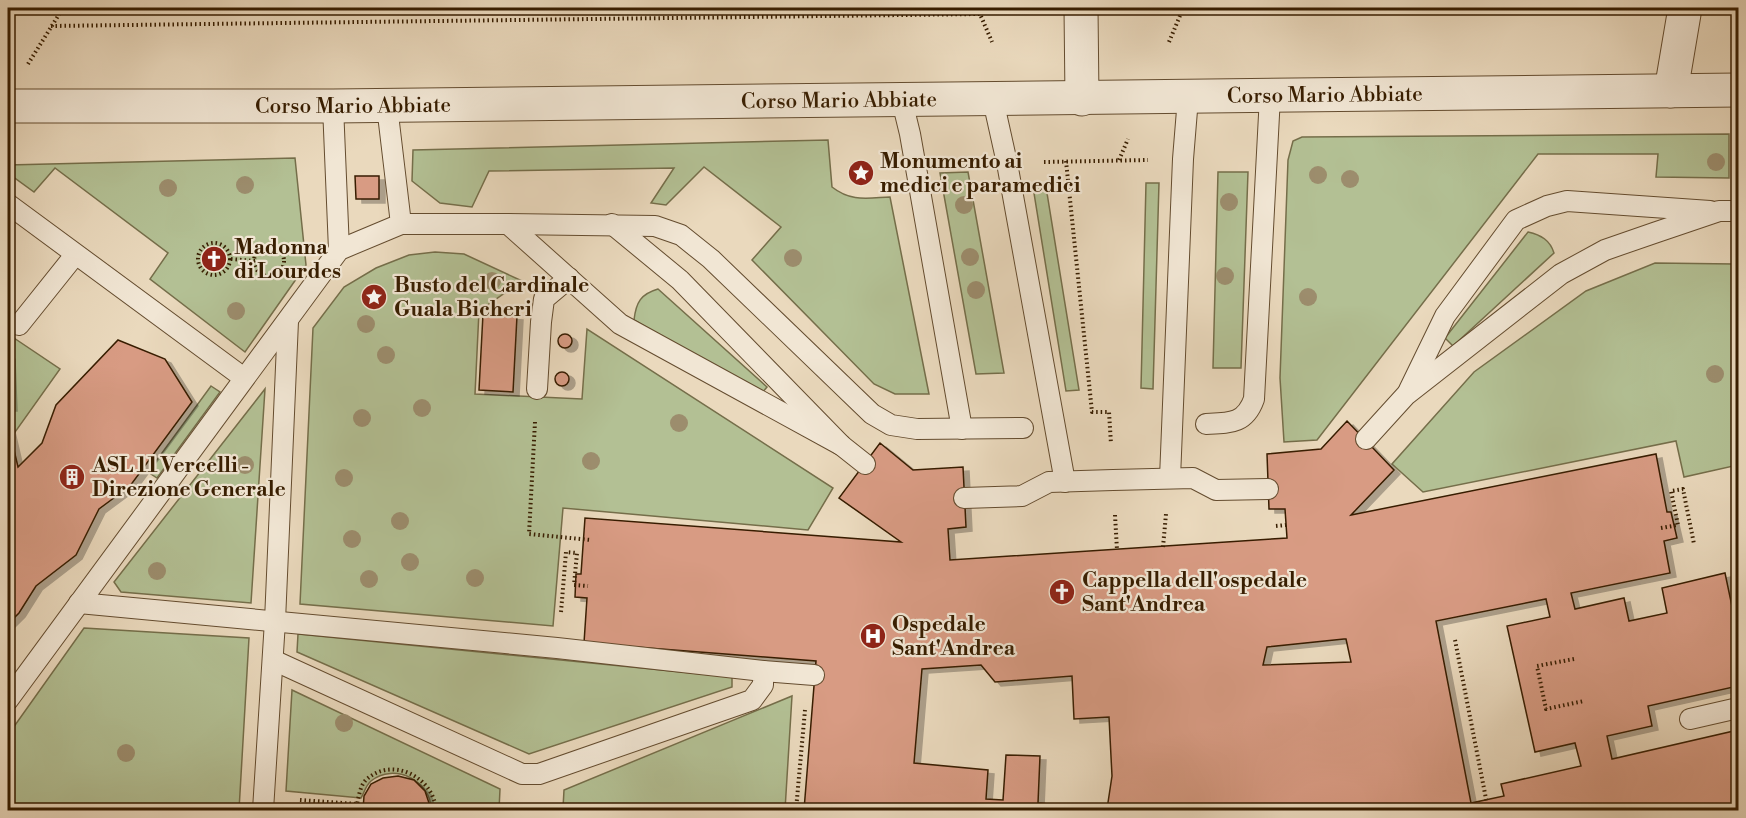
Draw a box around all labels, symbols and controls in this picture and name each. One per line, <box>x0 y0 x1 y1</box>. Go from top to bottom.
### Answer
street label: Corso Mario Abbiate <box>1227 82 1423 110</box>
street label: Corso Mario Abbiate <box>741 87 937 115</box>
street label: Corso Mario Abbiate <box>255 93 451 120</box>
place label: Monumento ai medici e paramedici <box>880 149 1081 199</box>
place icon: Monumento ai medici e paramedici <box>846 158 876 188</box>
place label: Madonna di Lourdes <box>234 235 341 285</box>
church icon: Madonna di Lourdes <box>199 244 229 274</box>
place label: Busto del Cardinale Guala Bicheri <box>394 273 589 323</box>
place icon: Busto del Cardinale Guala Bicheri <box>359 282 389 312</box>
place label: ASL 11 Vercelli - Direzione Generale <box>91 453 286 503</box>
building icon: ASL 11 Vercelli - Direzione Generale <box>57 462 87 492</box>
place label: Cappella dell'ospedale Sant'Andrea <box>1082 568 1307 618</box>
church icon: Cappella dell'ospedale Sant'Andrea <box>1047 577 1077 607</box>
place label: Ospedale Sant'Andrea <box>892 612 1016 662</box>
hospital icon: Ospedale Sant'Andrea <box>858 621 888 651</box>

